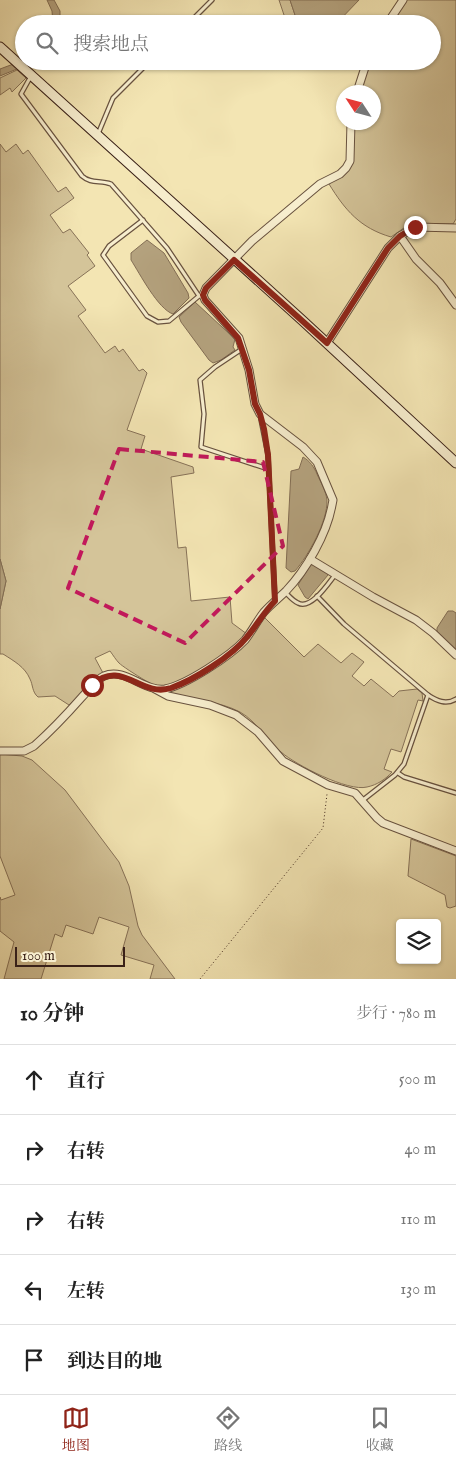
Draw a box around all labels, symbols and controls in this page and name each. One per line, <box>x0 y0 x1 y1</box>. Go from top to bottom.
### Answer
search box <box>15 15 441 70</box>
icon: search <box>33 29 61 57</box>
text: 搜索地点 <box>73 33 149 57</box>
north arrow <box>336 85 381 130</box>
route end <box>404 216 427 239</box>
route start <box>81 674 104 697</box>
map controls <box>396 919 441 964</box>
button: layers <box>396 919 441 964</box>
scale bar <box>15 944 125 967</box>
text: 100 m <box>22 947 55 965</box>
text: 10 分钟 <box>20 1001 85 1028</box>
text: 步行 · 780 m <box>356 1004 436 1024</box>
icon: ahead <box>20 1066 48 1094</box>
text: 直行 <box>67 1070 105 1094</box>
text: 500 m <box>399 1070 436 1090</box>
icon: right <box>20 1136 48 1164</box>
text: 右转 <box>67 1140 105 1164</box>
text: 40 m <box>404 1140 436 1160</box>
icon: right <box>20 1206 48 1234</box>
text: 右转 <box>67 1210 105 1234</box>
text: 110 m <box>400 1210 436 1230</box>
icon: left <box>20 1276 48 1304</box>
text: 左转 <box>67 1280 105 1304</box>
text: 130 m <box>400 1280 436 1300</box>
icon: arrive <box>20 1346 48 1374</box>
text: 到达目的地 <box>67 1350 162 1374</box>
tab: 地图 <box>62 1404 90 1455</box>
tab: 路线 <box>214 1404 242 1455</box>
tab: 收藏 <box>366 1404 394 1455</box>

